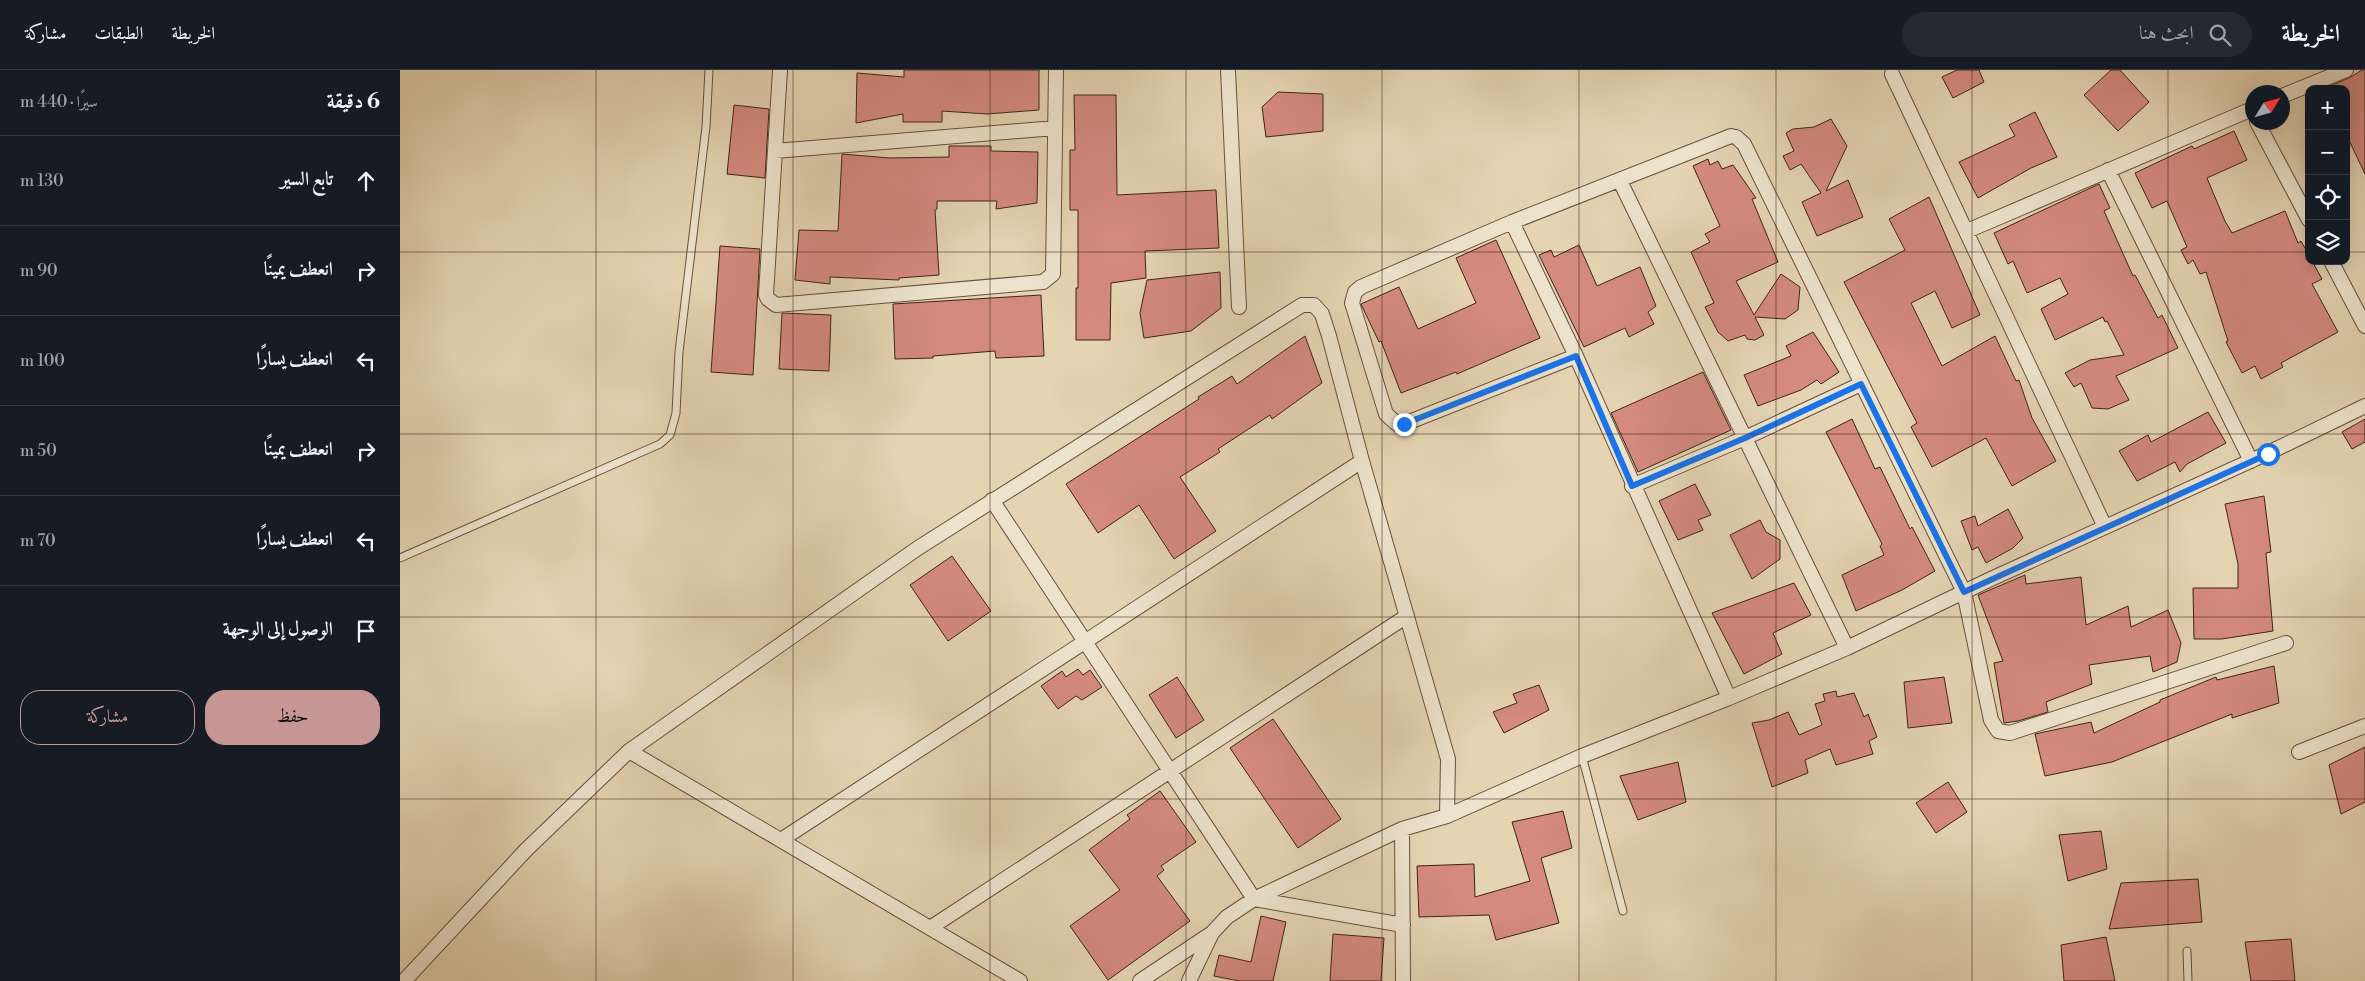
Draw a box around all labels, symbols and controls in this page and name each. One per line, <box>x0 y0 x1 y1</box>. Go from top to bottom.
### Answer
search box <box>1902 12 2252 57</box>
text: الخريطة <box>2282 19 2340 49</box>
text: ابحث هنا <box>2139 21 2194 45</box>
icon: search <box>2206 21 2234 49</box>
text: مشاركة <box>25 22 66 45</box>
text: الطبقات <box>94 22 143 45</box>
text: الخريطة <box>171 22 215 45</box>
north arrow <box>2245 85 2290 130</box>
map controls <box>2305 85 2350 265</box>
button: + <box>2305 85 2350 130</box>
text: 6 دقيقة <box>327 89 380 115</box>
text: سيرًا · 440 m <box>20 92 98 112</box>
button: − <box>2305 130 2350 175</box>
text: تابع السير <box>280 167 333 191</box>
icon: ahead <box>352 167 380 195</box>
text: 130 m <box>20 171 64 191</box>
button: locate <box>2305 175 2350 220</box>
button: layers <box>2305 220 2350 265</box>
text: انعطف يمينًا <box>264 257 333 281</box>
icon: right <box>352 257 380 285</box>
text: 90 m <box>20 261 58 281</box>
text: انعطف يسارًا <box>256 347 333 371</box>
icon: left <box>352 347 380 375</box>
text: 100 m <box>20 351 65 371</box>
route end <box>1393 413 1416 436</box>
text: انعطف يمينًا <box>264 437 333 461</box>
icon: right <box>352 437 380 465</box>
text: 50 m <box>20 441 57 461</box>
route start <box>2257 443 2280 466</box>
text: انعطف يسارًا <box>256 527 333 551</box>
icon: left <box>352 527 380 555</box>
text: 70 m <box>20 531 56 551</box>
text: الوصول إلى الوجهة <box>223 617 333 641</box>
icon: arrive <box>352 617 380 645</box>
button: مشاركة <box>20 690 195 745</box>
button: حفظ <box>205 690 380 745</box>

